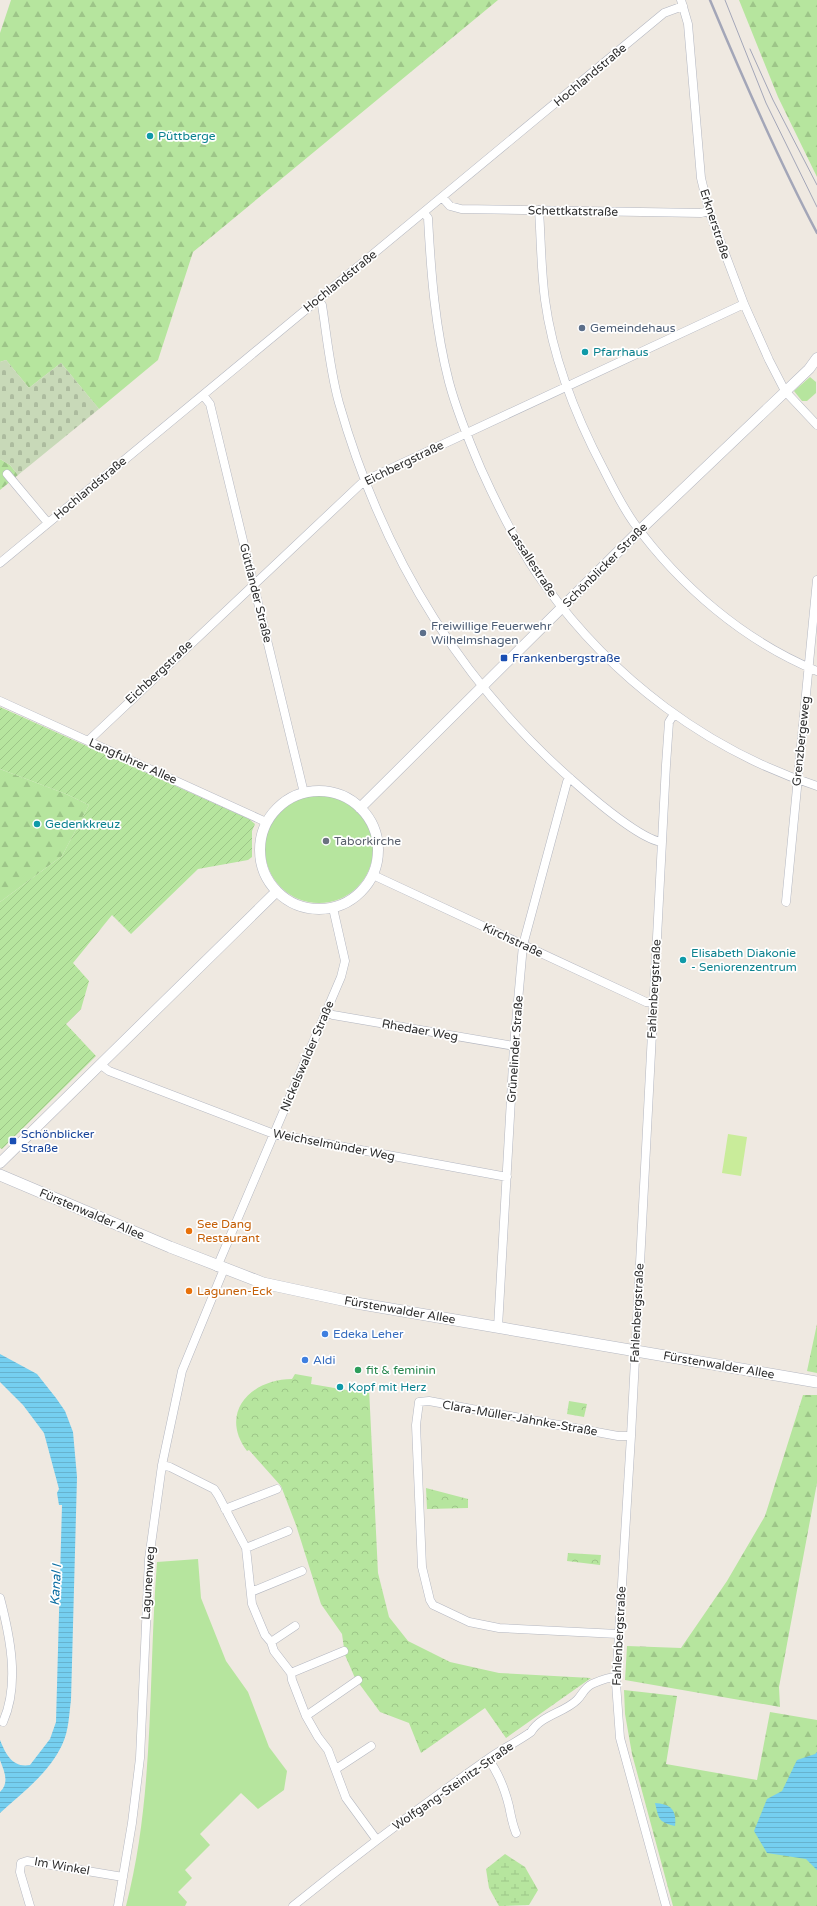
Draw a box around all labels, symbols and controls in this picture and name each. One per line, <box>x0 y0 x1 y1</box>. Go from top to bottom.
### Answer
street label: Hochlandstraße <box>551 41 629 109</box>
place label: Püttberge <box>158 129 216 143</box>
marker: Püttberge <box>145 131 155 141</box>
street label: Erknerstraße <box>697 187 733 261</box>
street label: Schettkatstraße <box>528 203 619 219</box>
street label: Hochlandstraße <box>301 247 380 315</box>
place label: Gemeindehaus <box>590 321 676 335</box>
marker: Gemeindehaus <box>577 323 587 333</box>
place label: Pfarrhaus <box>593 345 649 359</box>
marker: Pfarrhaus <box>580 347 590 357</box>
street label: Eichbergstraße <box>362 438 446 488</box>
street label: Hochlandstraße <box>51 454 129 522</box>
street label: Schönblicker Straße <box>560 520 650 610</box>
street label: Lassallestraße <box>504 524 560 600</box>
street label: Güttlander Straße <box>237 542 275 644</box>
place label: Freiwillige Feuerwehr Wilhelmshagen <box>431 619 552 647</box>
marker: Freiwillige Feuerwehr Wilhelmshagen <box>418 628 428 638</box>
street label: Eichbergstraße <box>123 637 196 707</box>
place label: Frankenbergstraße <box>512 651 620 665</box>
marker: Frankenbergstraße <box>499 653 509 663</box>
street label: Grenzbergeweg <box>789 695 813 787</box>
street label: Langfuhrer Allee <box>87 735 179 787</box>
place label: Gedenkkreuz <box>45 817 120 831</box>
marker: Gedenkkreuz <box>32 819 42 829</box>
place label: Taborkirche <box>334 834 401 848</box>
marker: Taborkirche <box>321 836 331 846</box>
street label: Kirchstraße <box>481 920 546 960</box>
street label: Fahlenbergstraße <box>644 939 664 1039</box>
place label: Elisabeth Diakonie - Seniorenzentrum <box>691 946 797 974</box>
marker: Elisabeth Diakonie - Seniorenzentrum <box>678 955 688 965</box>
street label: Grünelinder Straße <box>504 995 526 1103</box>
street label: Nickelswalder Straße <box>277 998 337 1114</box>
street label: Rhedaer Weg <box>381 1016 459 1044</box>
street label: Weichselmünder Weg <box>272 1126 396 1164</box>
place label: Schönblicker Straße <box>21 1127 95 1155</box>
marker: Schönblicker Straße <box>8 1136 18 1146</box>
street label: Fürstenwalder Allee <box>37 1186 147 1243</box>
place label: See Dang Restaurant <box>197 1217 260 1245</box>
marker: See Dang Restaurant <box>184 1226 194 1236</box>
street label: Fahlenbergstraße <box>627 1263 647 1363</box>
place label: Lagunen-Eck <box>197 1284 273 1298</box>
marker: Lagunen-Eck <box>184 1286 194 1296</box>
street label: Fürstenwalder Allee <box>343 1293 457 1327</box>
place label: Edeka Leher <box>333 1327 404 1341</box>
marker: Edeka Leher <box>320 1329 330 1339</box>
street label: Fürstenwalder Allee <box>662 1348 776 1382</box>
place label: Aldi <box>313 1353 335 1367</box>
marker: Aldi <box>300 1355 310 1365</box>
place label: fit & feminin <box>366 1363 436 1377</box>
marker: fit & feminin <box>353 1365 363 1375</box>
place label: Kopf mit Herz <box>348 1380 427 1394</box>
marker: Kopf mit Herz <box>335 1382 345 1392</box>
street label: Clara-Müller-Jahnke-Straße <box>441 1397 599 1439</box>
street label: Lagunenweg <box>138 1546 158 1620</box>
water label: Kanal I <box>47 1563 65 1606</box>
street label: Fahlenbergstraße <box>609 1586 629 1686</box>
street label: Wolfgang-Steinitz-Straße <box>390 1739 516 1833</box>
street label: Im Winkel <box>33 1854 91 1878</box>

